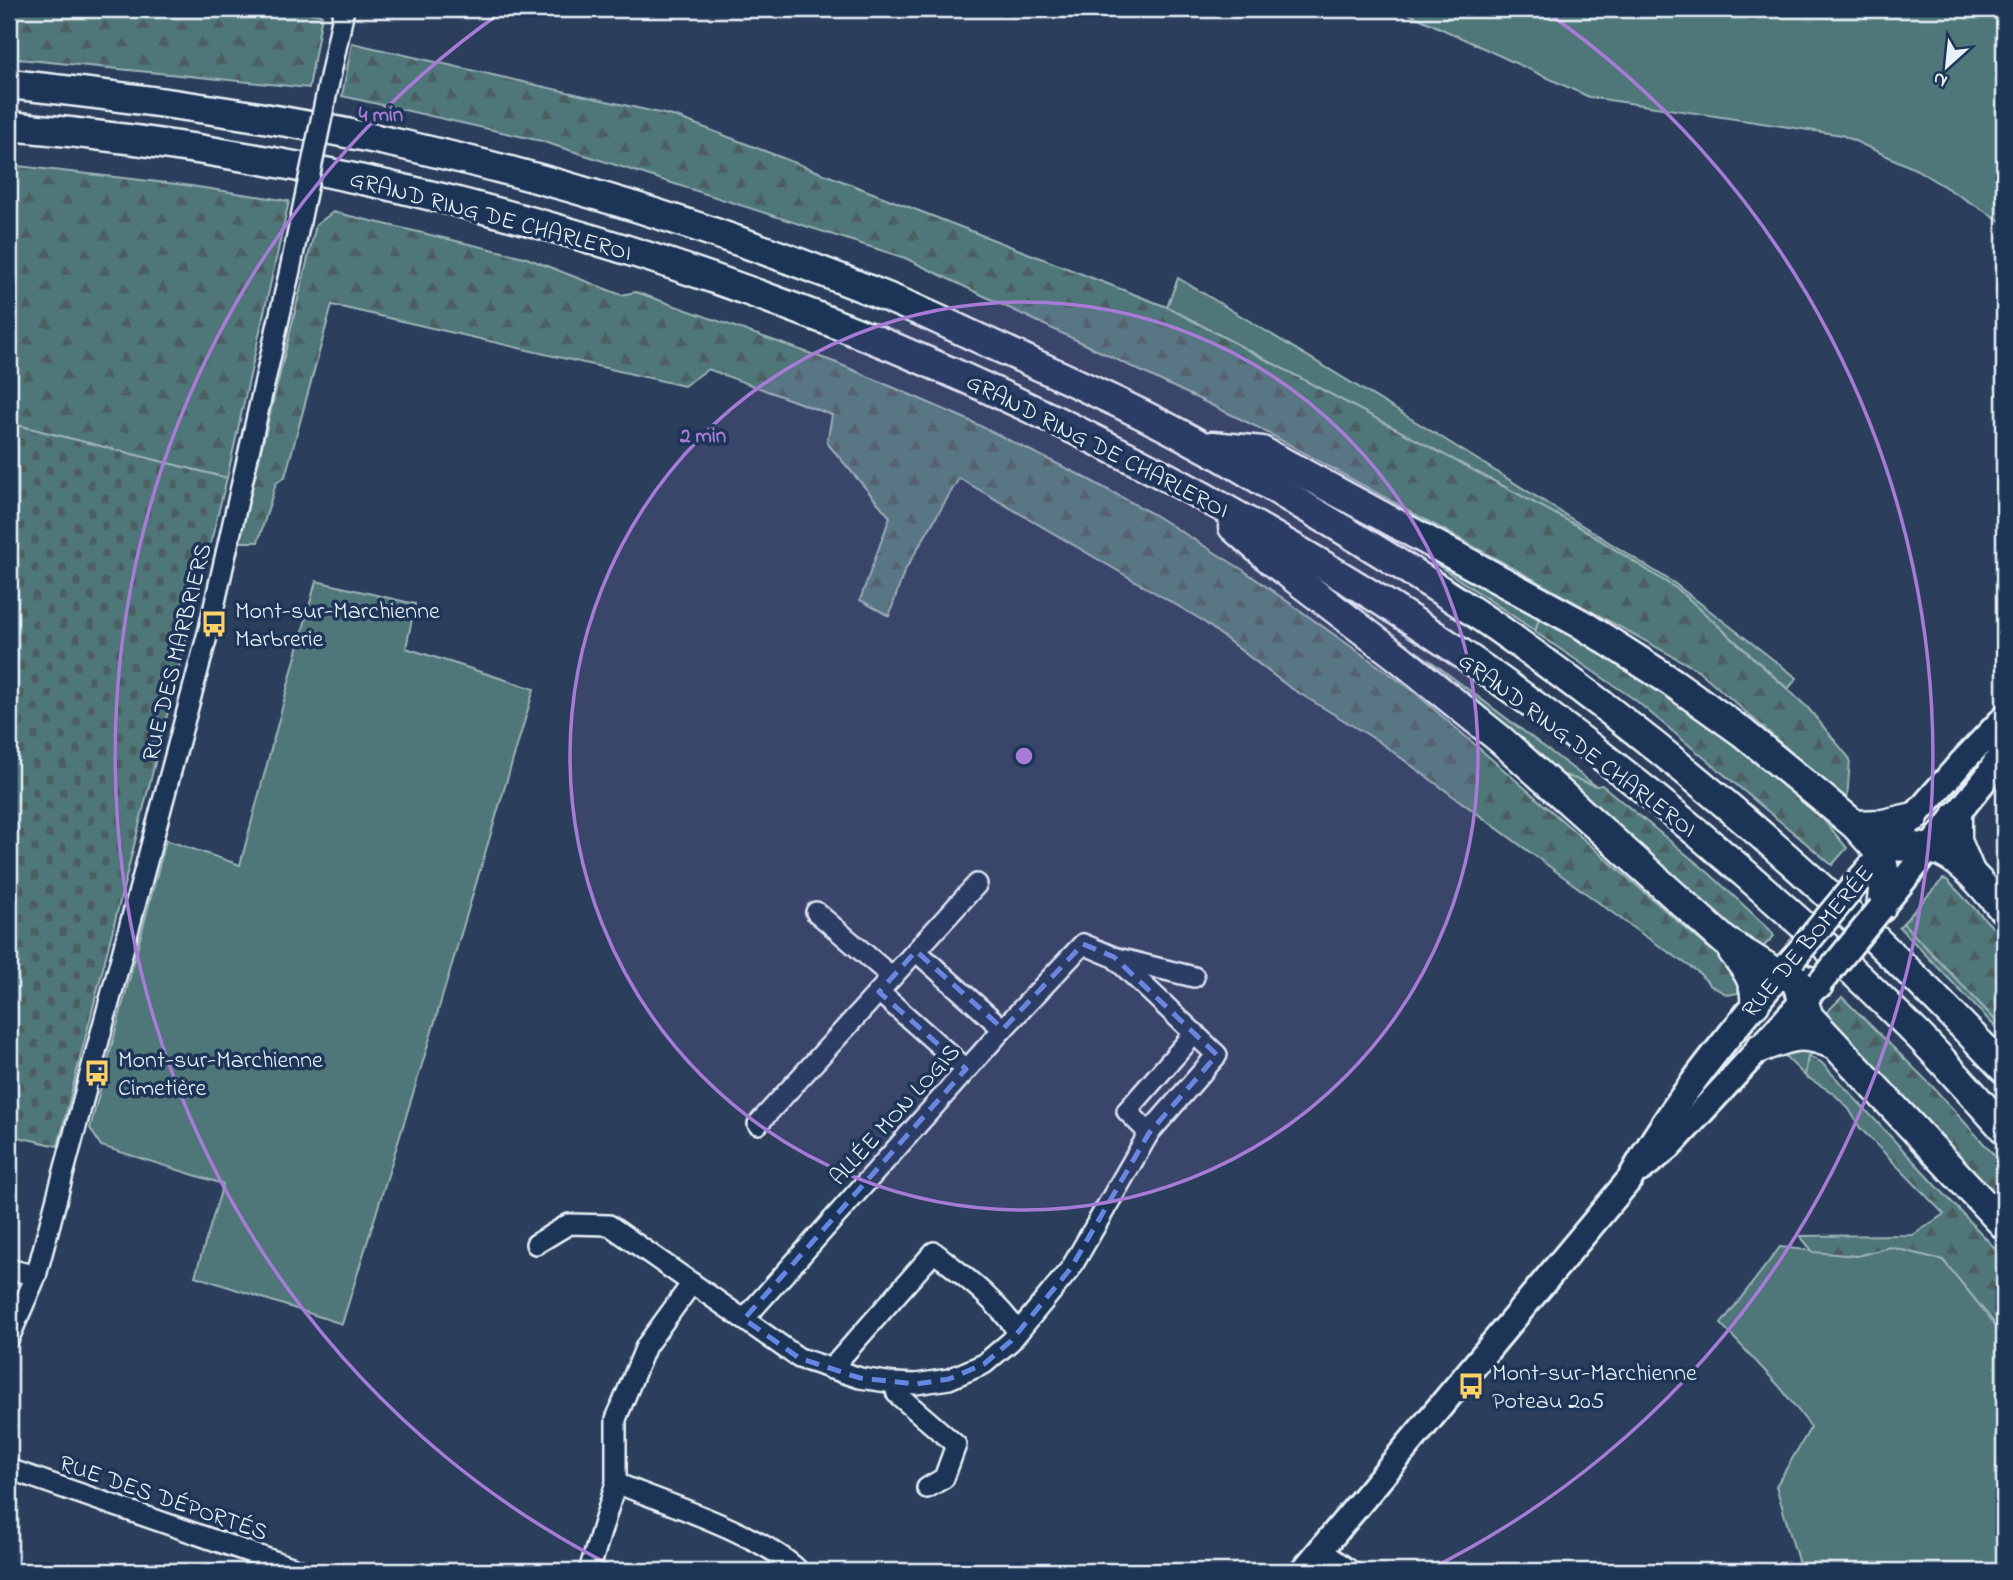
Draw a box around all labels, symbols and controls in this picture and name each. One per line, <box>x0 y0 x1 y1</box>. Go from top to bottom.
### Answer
north arrow <box>1912 32 1982 102</box>
text: N <box>1928 64 1952 94</box>
text: 4 min <box>359 101 403 131</box>
street label: GRAND RING DE CHARLEROI <box>345 163 635 272</box>
street label: GRAND RING DE CHARLEROI <box>959 366 1234 529</box>
text: 2 min <box>679 422 726 452</box>
street label: RUE DES MARBRIERS <box>134 540 222 765</box>
place label: Mont-sur-Marchienne Marbrerie <box>235 595 440 658</box>
bus stop icon: Mont-sur-Marchienne Marbrerie <box>199 609 229 639</box>
street label: GRAND RING DE CHARLEROI <box>1450 645 1703 847</box>
centre of rings <box>1012 744 1036 768</box>
street label: RUE DE BOMERÉE <box>1734 858 1884 1027</box>
street label: ALLÉE MON LOGIS <box>822 1037 969 1195</box>
place label: Mont-sur-Marchienne Cimetière <box>118 1044 323 1107</box>
bus stop icon: Mont-sur-Marchienne Cimetière <box>82 1058 112 1088</box>
place label: Mont-sur-Marchienne Poteau 205 <box>1492 1357 1697 1420</box>
bus stop icon: Mont-sur-Marchienne Poteau 205 <box>1456 1371 1486 1401</box>
street label: RUE DES DÉPORTÉS <box>54 1447 272 1551</box>

